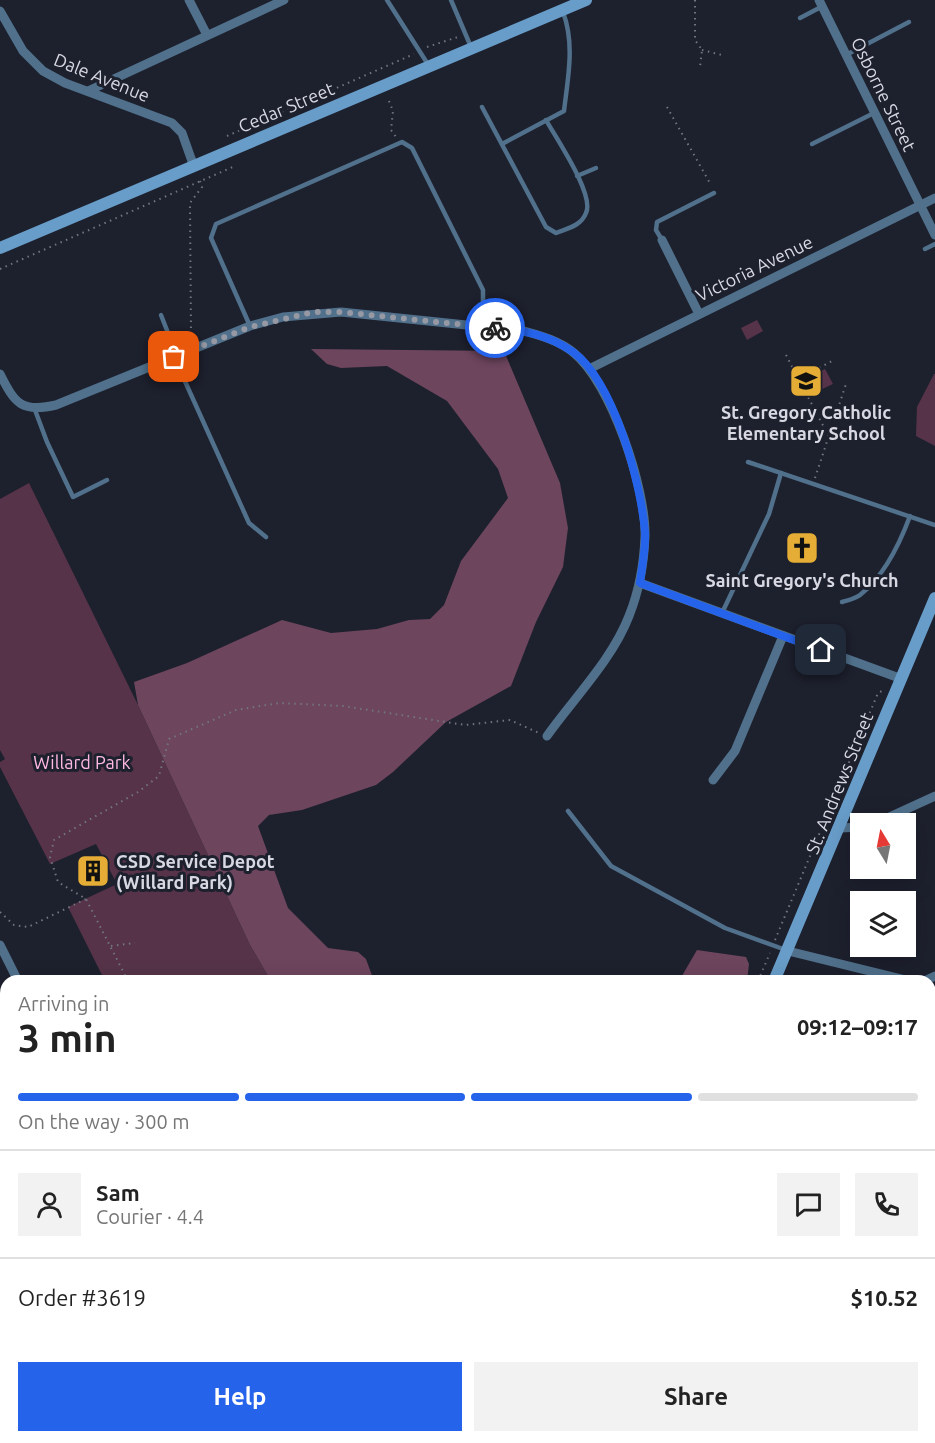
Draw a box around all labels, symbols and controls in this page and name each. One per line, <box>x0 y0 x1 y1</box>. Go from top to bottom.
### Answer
street label: Osborne Street <box>848 34 920 154</box>
street label: Dale Avenue <box>51 49 153 105</box>
street label: Cedar Street <box>235 78 337 136</box>
street label: Victoria Avenue <box>692 231 816 305</box>
courier <box>465 298 525 358</box>
icon: bike <box>479 312 512 345</box>
pin <box>148 331 199 382</box>
icon: bag <box>157 340 190 373</box>
school or university icon: St. Gregory Catholic Elementary School <box>788 363 824 399</box>
place label: St. Gregory Catholic Elementary School <box>721 402 891 443</box>
church icon: Saint Gregory's Church <box>784 530 820 566</box>
place label: Saint Gregory's Church <box>705 570 899 590</box>
pin <box>795 624 846 675</box>
icon: home <box>804 633 837 666</box>
street label: St. Andrews Street <box>802 709 876 857</box>
park label: Willard Park <box>33 752 131 772</box>
north arrow <box>850 813 916 879</box>
map controls <box>850 813 916 957</box>
place label: CSD Service Depot (Willard Park) <box>116 851 275 893</box>
building icon: CSD Service Depot (Willard Park) <box>75 853 111 889</box>
button: layers <box>850 891 916 957</box>
text: Arriving in <box>18 992 109 1015</box>
text: 09:12–09:17 <box>797 1014 918 1039</box>
text: 3 min <box>18 1016 117 1059</box>
text: On the way · 300 m <box>18 1110 190 1133</box>
button: person <box>18 1173 81 1236</box>
button: chat <box>777 1173 840 1236</box>
button: phone <box>855 1173 918 1236</box>
text: Sam <box>96 1180 140 1205</box>
text: Courier · 4.4 <box>96 1205 204 1228</box>
text: Order #3619 <box>18 1285 146 1310</box>
text: $10.52 <box>851 1285 918 1310</box>
button: Help <box>18 1362 462 1431</box>
button: Share <box>474 1362 918 1431</box>

